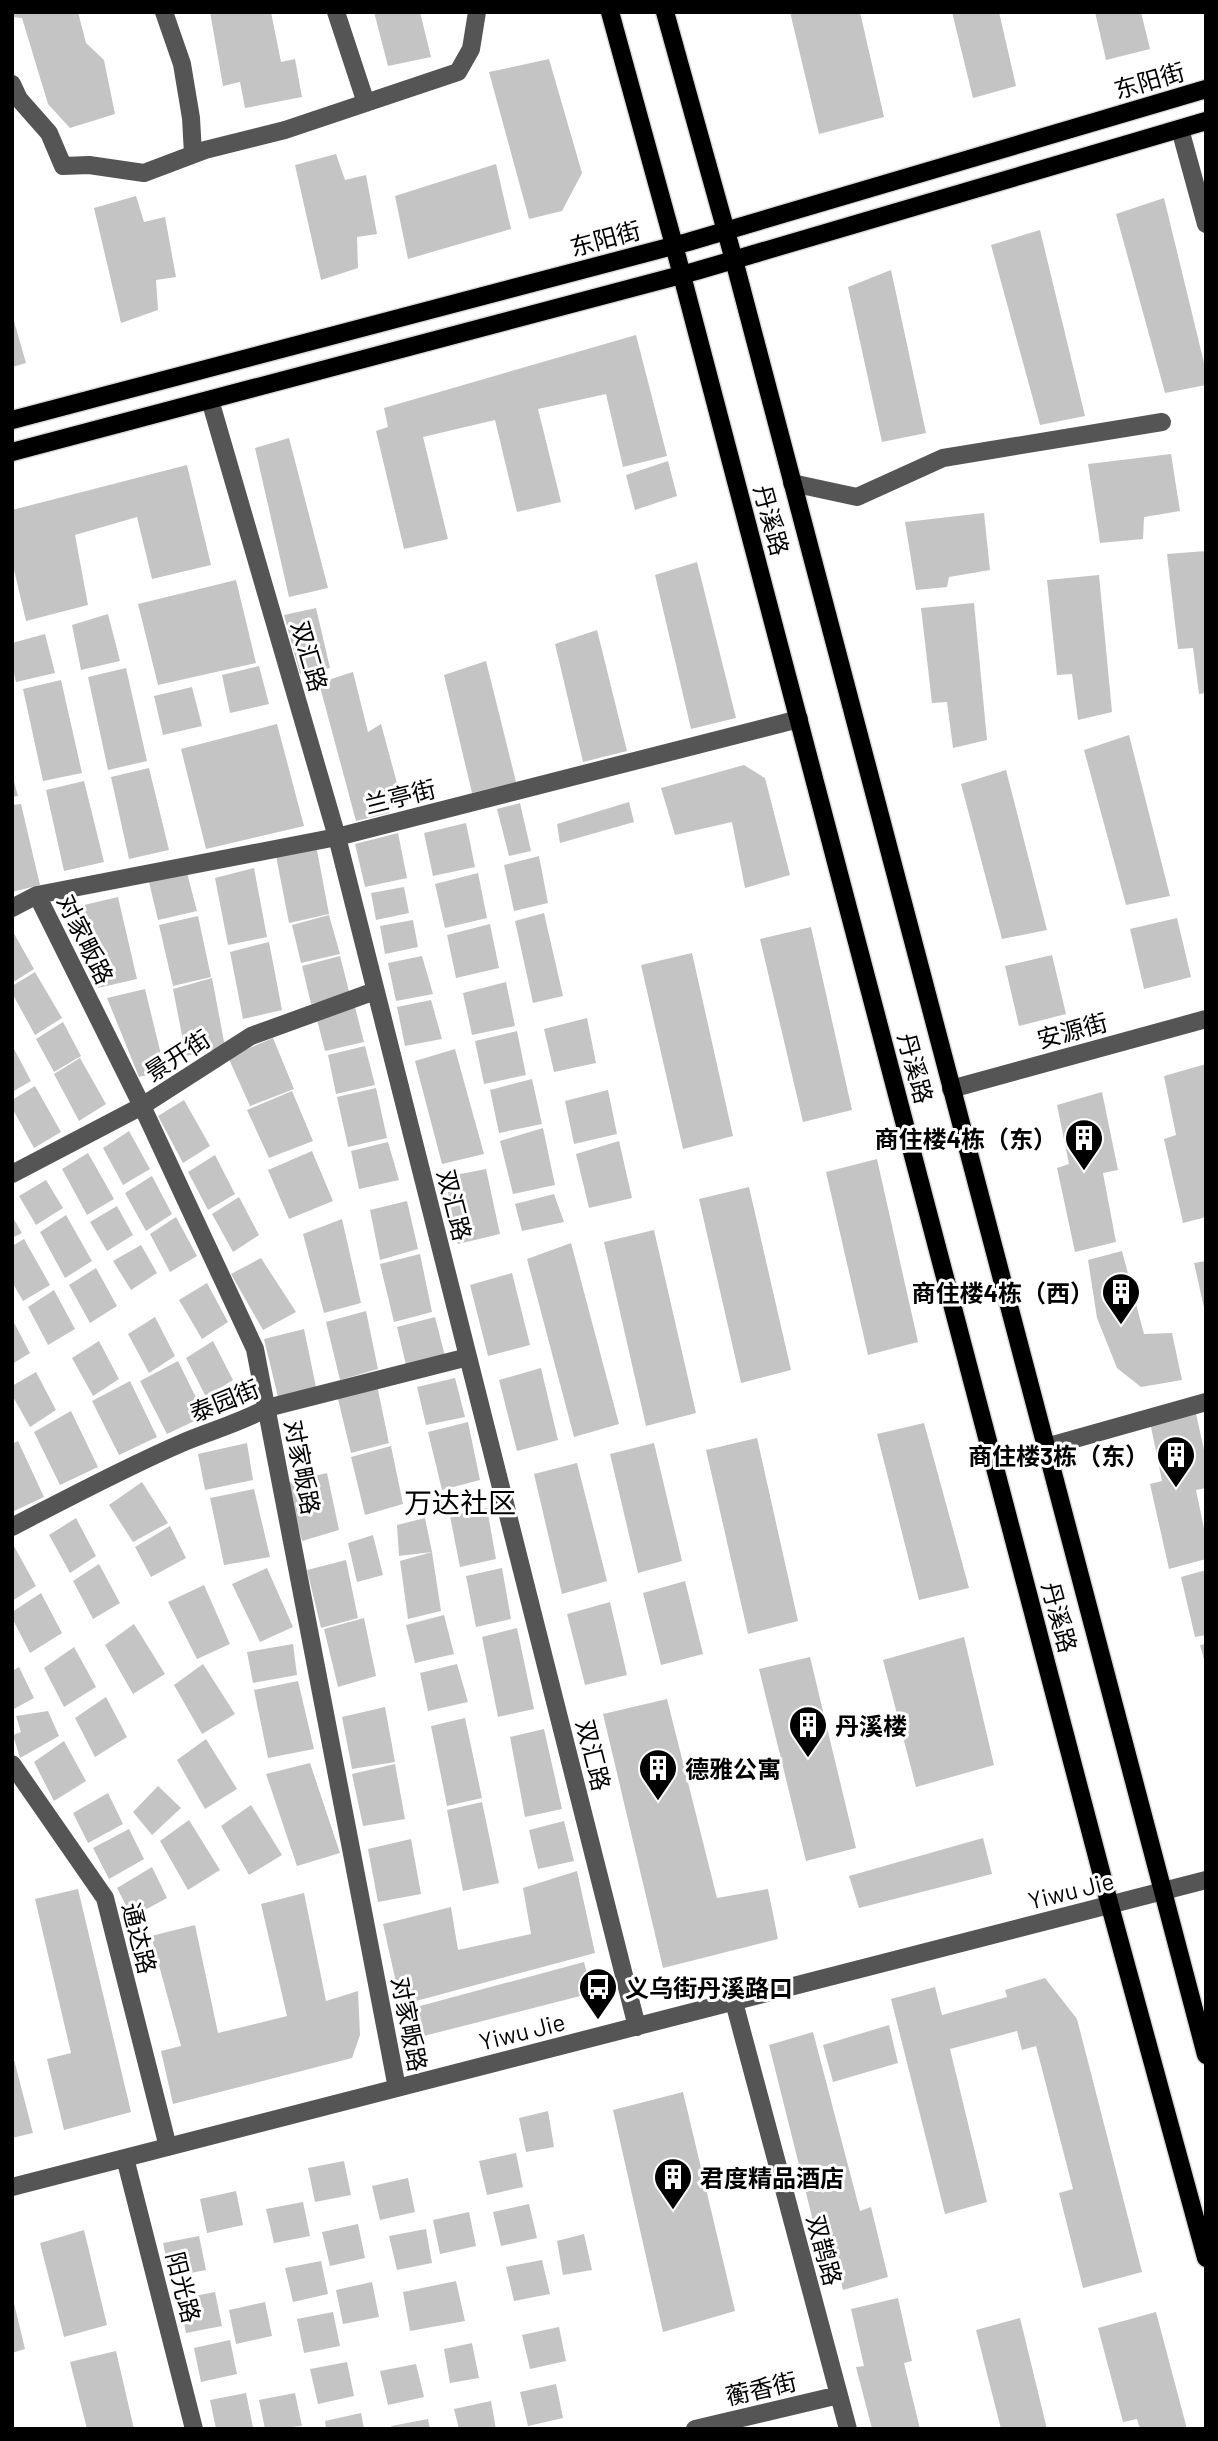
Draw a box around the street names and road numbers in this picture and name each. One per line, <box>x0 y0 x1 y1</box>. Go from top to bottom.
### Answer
street label: 东阳街 <box>1110 56 1188 104</box>
street label: 东阳街 <box>566 215 644 261</box>
street label: 丹溪路 <box>749 481 795 559</box>
street label: 双汇路 <box>286 617 334 695</box>
street label: 兰亭街 <box>362 773 438 819</box>
street label: 对家畈路 <box>52 890 120 988</box>
street label: 安源街 <box>1033 1007 1111 1053</box>
street label: 景开街 <box>139 1023 215 1087</box>
street label: 丹溪路 <box>893 1029 939 1107</box>
street label: 双汇路 <box>432 1167 478 1243</box>
street label: 泰园街 <box>185 1373 263 1427</box>
street label: 对家畈路 <box>280 1417 326 1517</box>
street label: 丹溪路 <box>1037 1578 1083 1656</box>
street label: 双汇路 <box>571 1717 617 1793</box>
street label: Yiwu Jie <box>1025 1865 1117 1915</box>
street label: 通达路 <box>117 1900 163 1976</box>
street label: 对家畈路 <box>387 1974 433 2074</box>
street label: Yiwu Jie <box>476 2006 568 2056</box>
street label: 双鹊路 <box>802 2211 848 2289</box>
street label: 阳光路 <box>161 2249 207 2325</box>
street label: 蘅香街 <box>723 2366 799 2410</box>

